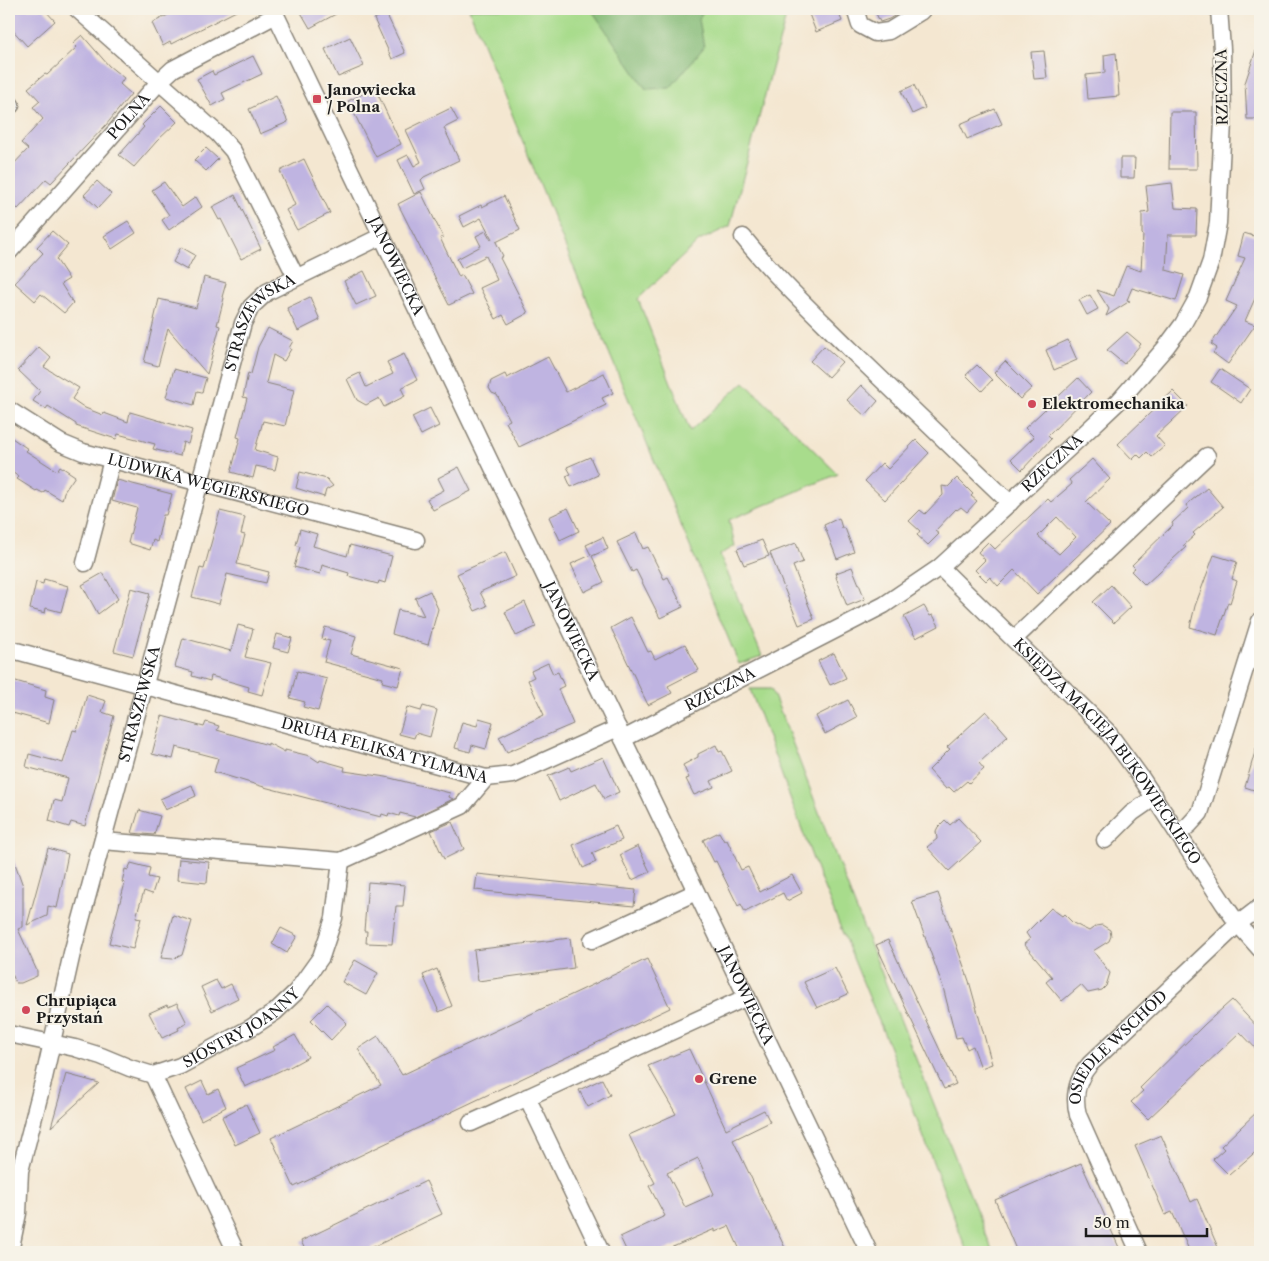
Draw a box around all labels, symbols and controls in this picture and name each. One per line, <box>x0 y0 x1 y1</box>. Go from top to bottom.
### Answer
street label: RZECZNA <box>1211 48 1232 125</box>
place label: Janowiecka / Polna <box>324 80 416 116</box>
street label: POLNA <box>103 88 155 143</box>
marker: Janowiecka / Polna <box>311 93 323 105</box>
street label: JANOWIECKA <box>364 211 429 319</box>
street label: STRASZEWSKA <box>220 269 299 373</box>
place label: Elektromechanika <box>1042 394 1185 413</box>
marker: Elektromechanika <box>1026 398 1038 410</box>
street label: RZECZNA <box>1017 429 1087 496</box>
street label: LUDWIKA WĘGIERSKIEGO <box>106 449 311 520</box>
street label: JANOWIECKA <box>539 577 604 684</box>
street label: KSIĘDZA MACIEJA BUKOWIECKIEGO <box>1009 634 1205 868</box>
street label: STRASZEWSKA <box>114 643 164 764</box>
street label: RZECZNA <box>681 662 759 715</box>
street label: DRUHA FELIKSA TYLMANA <box>279 713 491 787</box>
street label: JANOWIECKA <box>714 941 779 1049</box>
street label: SIOSTRY JOANNY <box>179 983 304 1072</box>
street label: OSIEDLE WSCHÓD <box>1066 986 1171 1105</box>
place label: Chrupiąca Przystań <box>36 991 117 1027</box>
marker: Chrupiąca Przystań <box>20 1004 32 1016</box>
place label: Grene <box>709 1069 757 1088</box>
marker: Grene <box>693 1073 705 1085</box>
scale bar <box>1086 1206 1208 1238</box>
text: 50 m <box>1094 1213 1130 1232</box>

